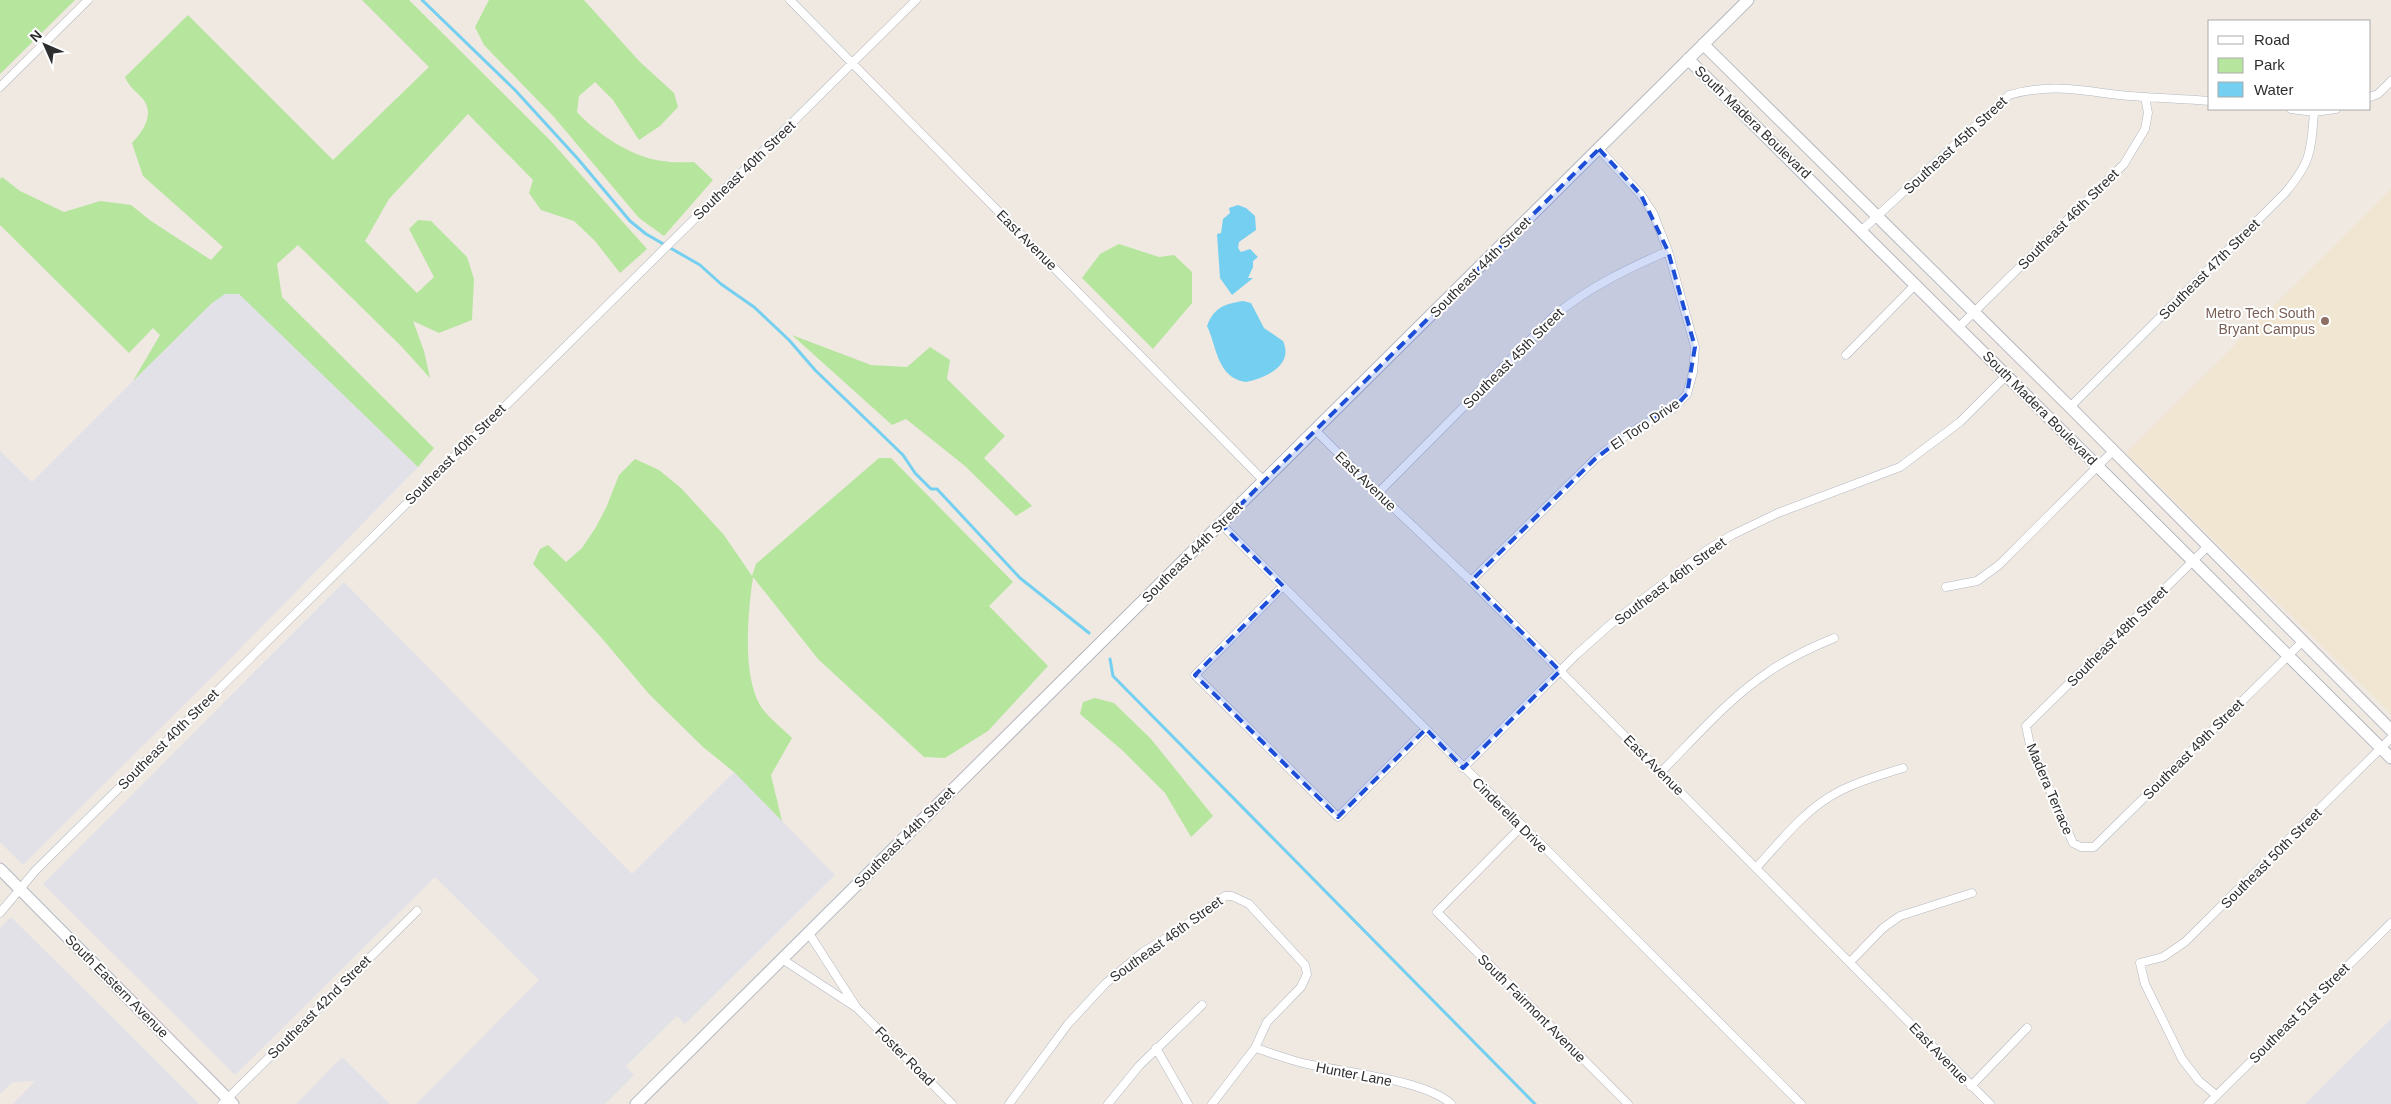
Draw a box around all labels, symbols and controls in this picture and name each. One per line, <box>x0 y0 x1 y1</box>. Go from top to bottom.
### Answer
north arrow <box>20 20 70 70</box>
legend <box>2208 20 2371 110</box>
text: N <box>27 27 45 45</box>
text: Road <box>2254 31 2290 48</box>
text: Park <box>2254 56 2285 73</box>
street label: South Madera Boulevard <box>1692 62 1814 182</box>
text: Water <box>2254 81 2293 98</box>
street label: Southeast 45th Street <box>1900 93 2010 197</box>
street label: Southeast 40th Street <box>690 117 798 223</box>
street label: Southeast 46th Street <box>2014 165 2122 273</box>
street label: East Avenue <box>994 207 1061 274</box>
street label: Southeast 44th Street <box>1426 213 1534 321</box>
street label: Southeast 47th Street <box>2155 215 2263 323</box>
street label: Southeast 45th Street <box>1459 304 1567 412</box>
place label: Metro Tech South Bryant Campus <box>2206 305 2315 337</box>
marker: Metro Tech South Bryant Campus <box>2319 315 2331 327</box>
street label: South Madera Boulevard <box>1980 348 2100 468</box>
street label: El Toro Drive <box>1607 395 1683 453</box>
street label: Southeast 40th Street <box>401 400 509 508</box>
street label: East Avenue <box>1332 448 1400 514</box>
street label: Southeast 44th Street <box>1138 498 1246 606</box>
street label: Southeast 46th Street <box>1611 534 1729 628</box>
street label: Southeast 48th Street <box>2063 582 2171 690</box>
street label: Southeast 40th Street <box>114 685 222 793</box>
street label: Southeast 49th Street <box>2139 695 2247 803</box>
street label: East Avenue <box>1621 732 1688 799</box>
street label: Madera Terrace <box>2024 741 2077 837</box>
street label: Cinderella Drive <box>1469 774 1551 856</box>
street label: Southeast 44th Street <box>850 783 958 891</box>
street label: Southeast 50th Street <box>2217 804 2325 912</box>
street label: Southeast 46th Street <box>1107 893 1226 985</box>
street label: South Eastern Avenue <box>62 931 172 1041</box>
street label: South Fairmont Avenue <box>1475 951 1589 1065</box>
street label: Southeast 42nd Street <box>264 952 374 1062</box>
street label: Southeast 51st Street <box>2246 960 2352 1066</box>
street label: East Avenue <box>1906 1019 1972 1087</box>
street label: Foster Road <box>872 1023 938 1089</box>
street label: Hunter Lane <box>1315 1059 1394 1089</box>

